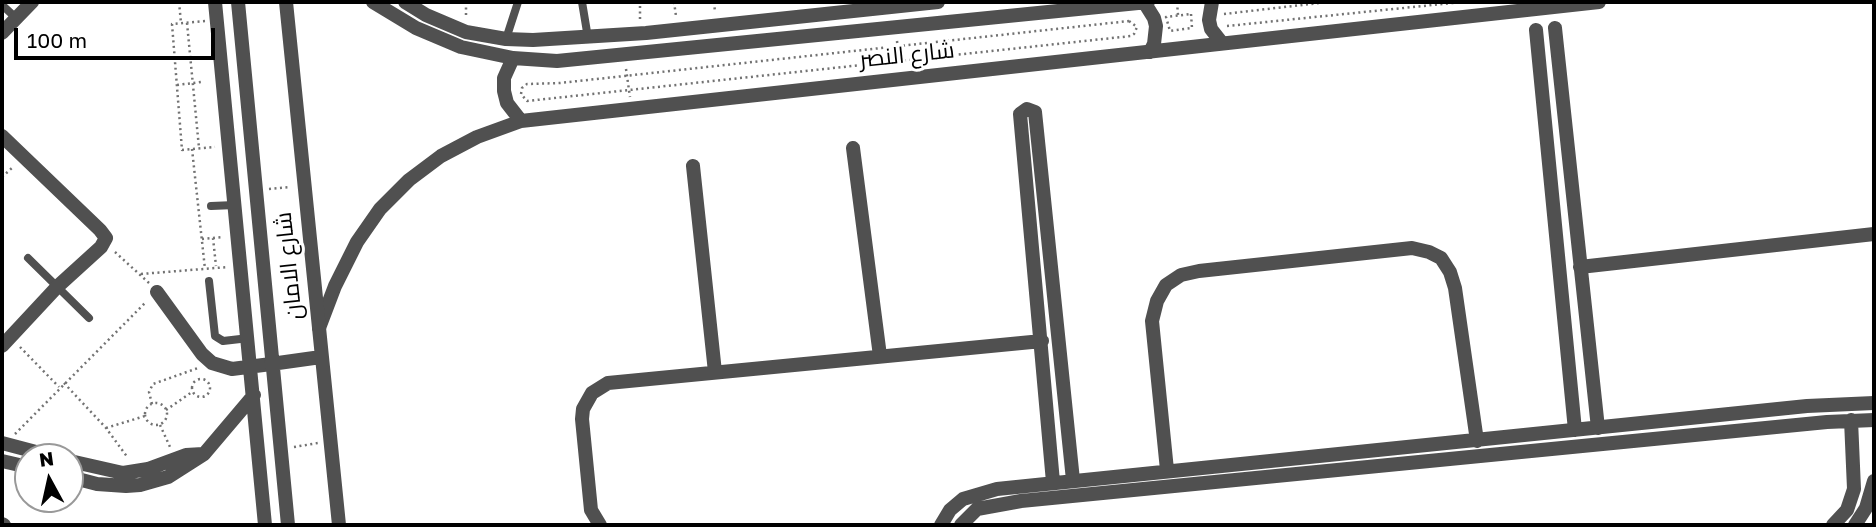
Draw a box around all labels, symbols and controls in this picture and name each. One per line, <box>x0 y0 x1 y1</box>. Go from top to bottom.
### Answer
scale bar <box>18 14 219 58</box>
text: 100 m <box>27 27 87 53</box>
street label: شارع النصر <box>858 36 956 74</box>
street label: شارع الامان <box>270 211 308 321</box>
north arrow <box>14 443 84 513</box>
text: N <box>38 446 55 471</box>

